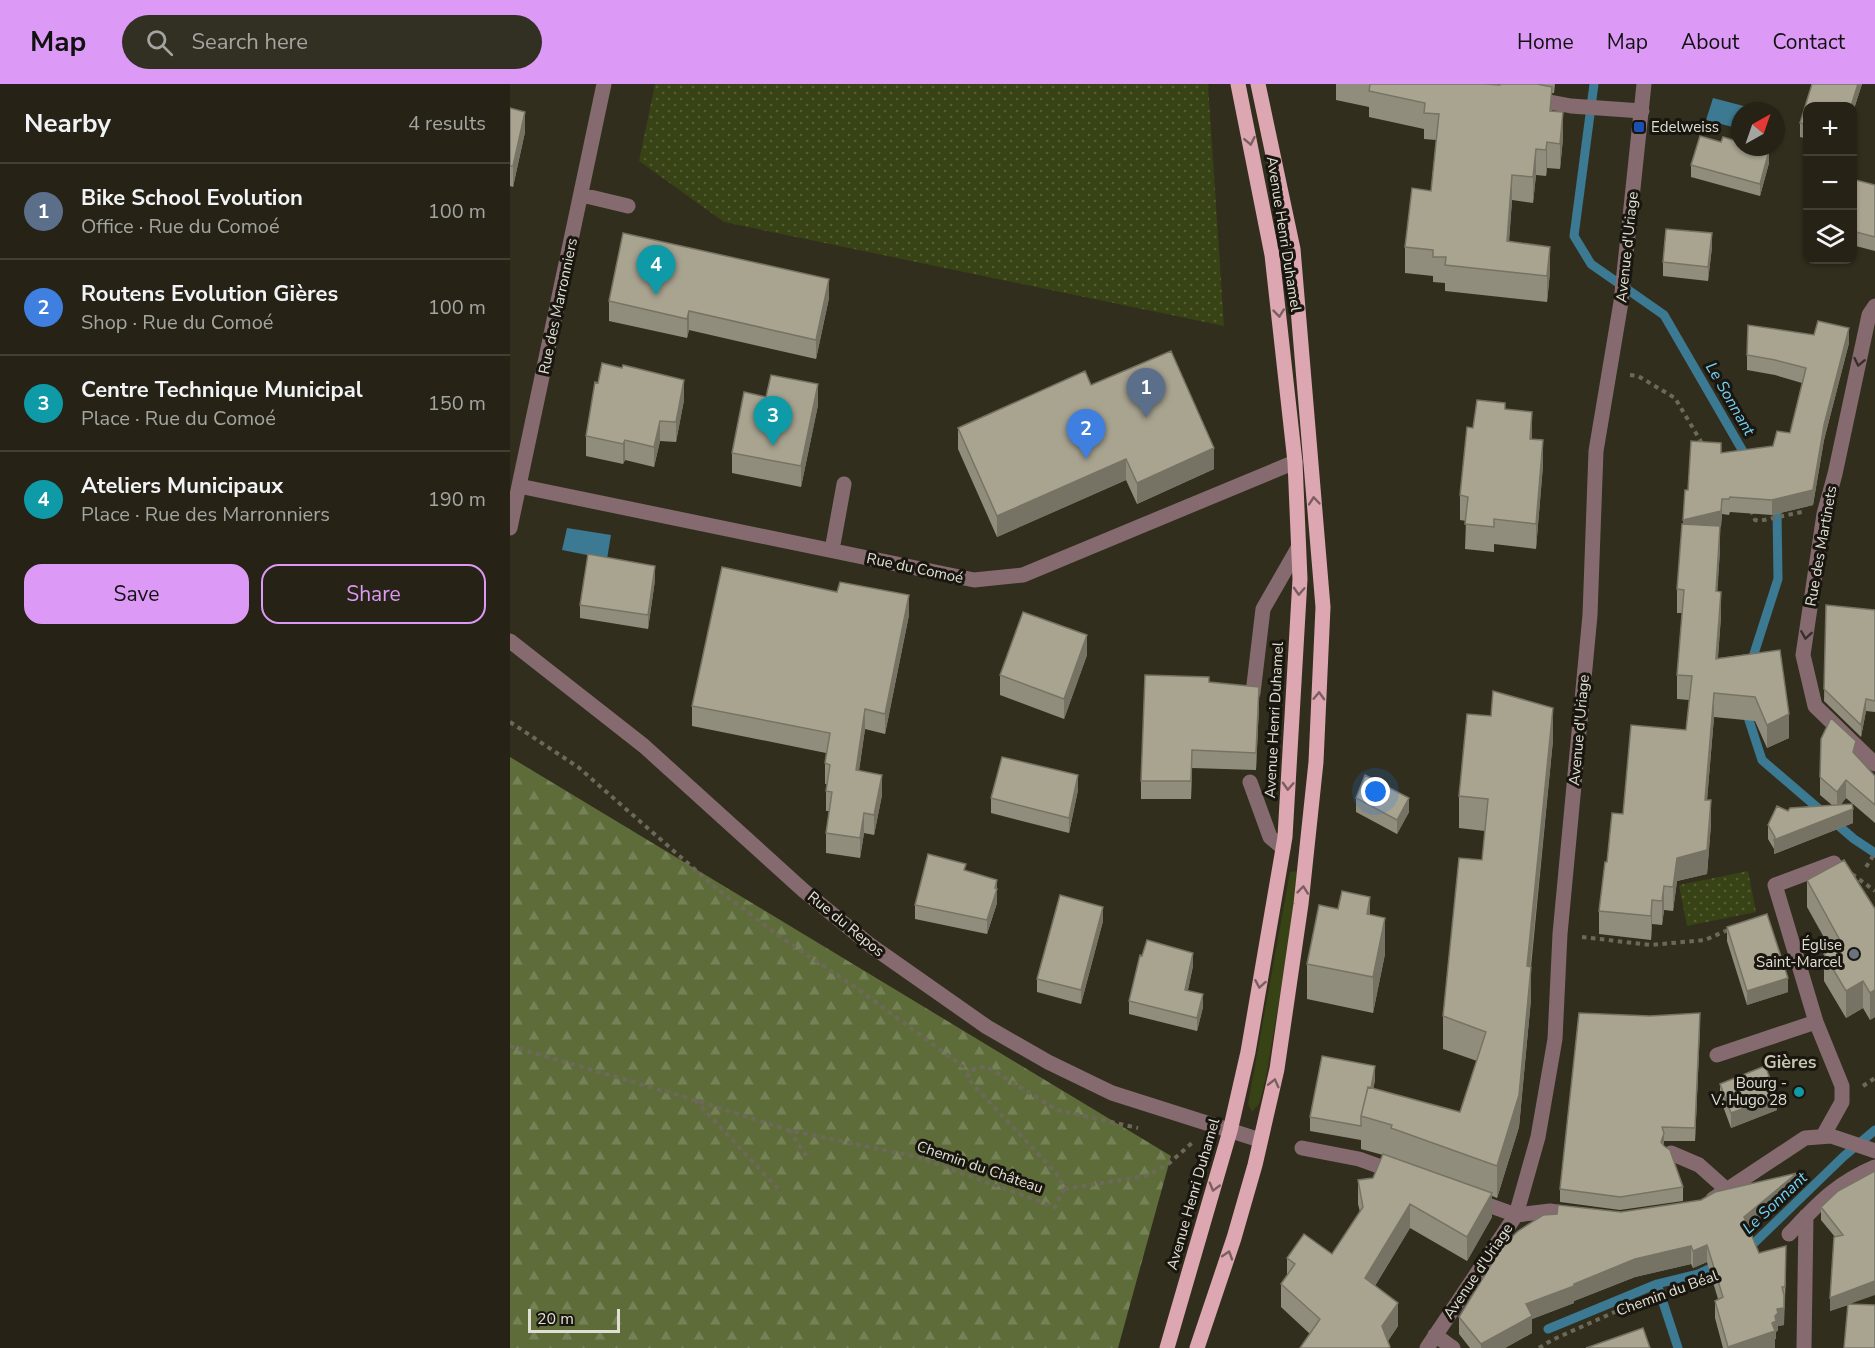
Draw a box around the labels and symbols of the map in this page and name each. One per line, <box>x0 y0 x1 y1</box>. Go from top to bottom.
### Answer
north arrow <box>1731 102 1785 156</box>
place label: Edelweiss <box>1651 117 1719 137</box>
marker: Edelweiss <box>1632 120 1646 134</box>
one-way arrow <box>1243 136 1256 146</box>
street label: Avenue Henri Duhamel <box>1262 155 1306 314</box>
street label: Avenue d'Uriage <box>1611 191 1643 303</box>
street label: Rue des Marronniers <box>534 236 582 376</box>
pin: 4 <box>636 246 676 295</box>
one-way arrow <box>1272 309 1285 318</box>
one-way arrow <box>1853 356 1866 366</box>
water label: Le Sonnant <box>1700 358 1760 440</box>
pin: 1 <box>1126 368 1166 418</box>
pin: 3 <box>754 396 792 446</box>
pin: 2 <box>1066 410 1106 459</box>
street label: Rue des Martinets <box>1801 484 1841 608</box>
one-way arrow <box>1308 497 1321 506</box>
street label: Rue du Comoé <box>865 548 965 588</box>
one-way arrow <box>1292 587 1305 596</box>
one-way arrow <box>1800 631 1812 640</box>
street label: Avenue Henri Duhamel <box>1260 641 1288 799</box>
street label: Avenue d'Uriage <box>1564 674 1594 786</box>
one-way arrow <box>1313 691 1326 700</box>
your location <box>1361 777 1390 806</box>
one-way arrow <box>1281 781 1294 790</box>
one-way arrow <box>1296 885 1309 895</box>
street label: Rue du Repos <box>803 887 889 961</box>
place label: Église Saint-Marcel <box>1756 935 1843 972</box>
marker: Église Saint-Marcel <box>1847 947 1861 961</box>
one-way arrow <box>1254 979 1267 989</box>
district label: Gières <box>1763 1050 1817 1074</box>
place label: Bourg - V. Hugo 28 <box>1710 1073 1787 1110</box>
one-way arrow <box>1267 1078 1279 1089</box>
marker: Bourg - V. Hugo 28 <box>1792 1085 1806 1099</box>
street label: Avenue Henri Duhamel <box>1162 1115 1224 1272</box>
street label: Chemin du Château <box>914 1136 1046 1198</box>
water label: Le Sonnant <box>1738 1167 1813 1239</box>
one-way arrow <box>1208 1182 1221 1192</box>
street label: Avenue d'Uriage <box>1439 1219 1517 1323</box>
one-way arrow <box>1221 1250 1233 1261</box>
street label: Chemin du Béal <box>1613 1265 1721 1321</box>
scale bar <box>528 1306 620 1334</box>

